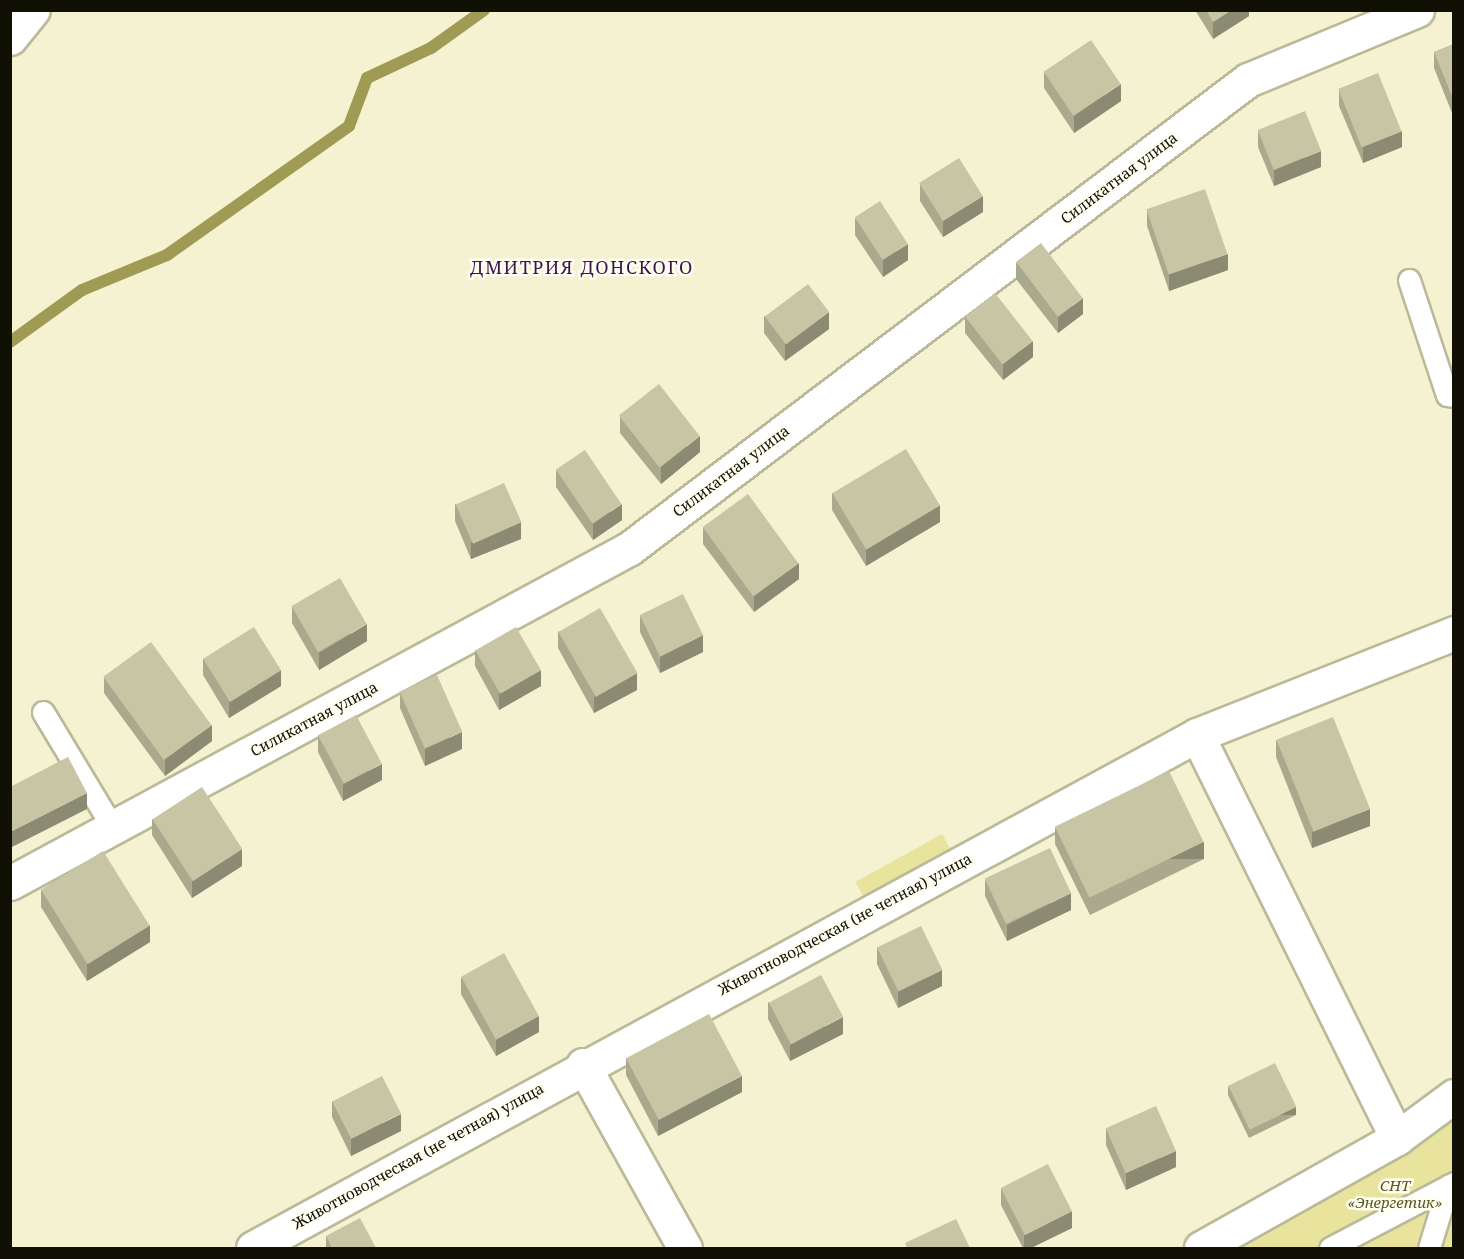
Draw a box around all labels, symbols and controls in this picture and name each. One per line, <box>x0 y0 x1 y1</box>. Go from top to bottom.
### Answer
street label: Силикатная улица <box>1057 128 1181 228</box>
district label: ДМИТРИЯ ДОНСКОГО <box>470 256 694 278</box>
street label: Силикатная улица <box>669 421 793 521</box>
street label: Силикатная улица <box>247 678 381 760</box>
street label: Животноводческая (не четная) улица <box>715 849 975 999</box>
street label: Животноводческая (не четная) улица <box>289 1079 547 1233</box>
park label: СНТ «Энергетик» <box>1348 1176 1442 1211</box>

